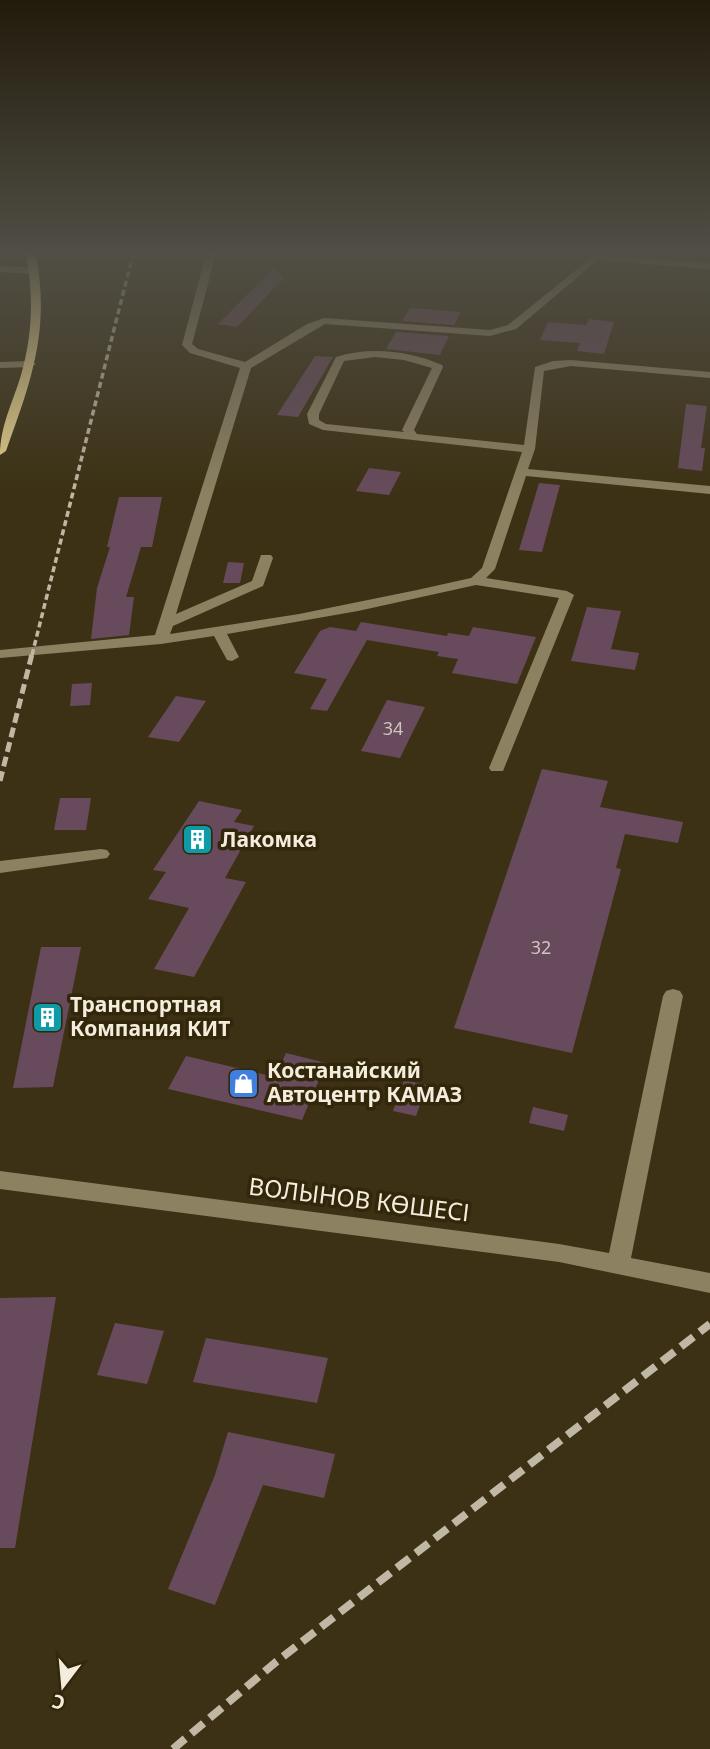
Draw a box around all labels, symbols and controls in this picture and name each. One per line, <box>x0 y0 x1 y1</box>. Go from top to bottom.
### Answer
house number: 34 <box>383 716 403 740</box>
building icon: Лакомка <box>181 823 215 857</box>
place label: Лакомка <box>221 825 317 853</box>
house number: 32 <box>531 935 551 959</box>
place label: Транспортная Компания КИТ <box>70 990 230 1042</box>
building icon: Транспортная Компания КИТ <box>30 1000 64 1034</box>
place label: Костанайский Автоцентр КАМАЗ <box>267 1056 462 1108</box>
shop icon: Костанайский Автоцентр КАМАЗ <box>227 1066 261 1100</box>
street label: ВОЛЫНОВ КӨШЕСІ <box>247 1169 472 1228</box>
north arrow <box>28 1651 98 1721</box>
text: С <box>49 1688 68 1717</box>

